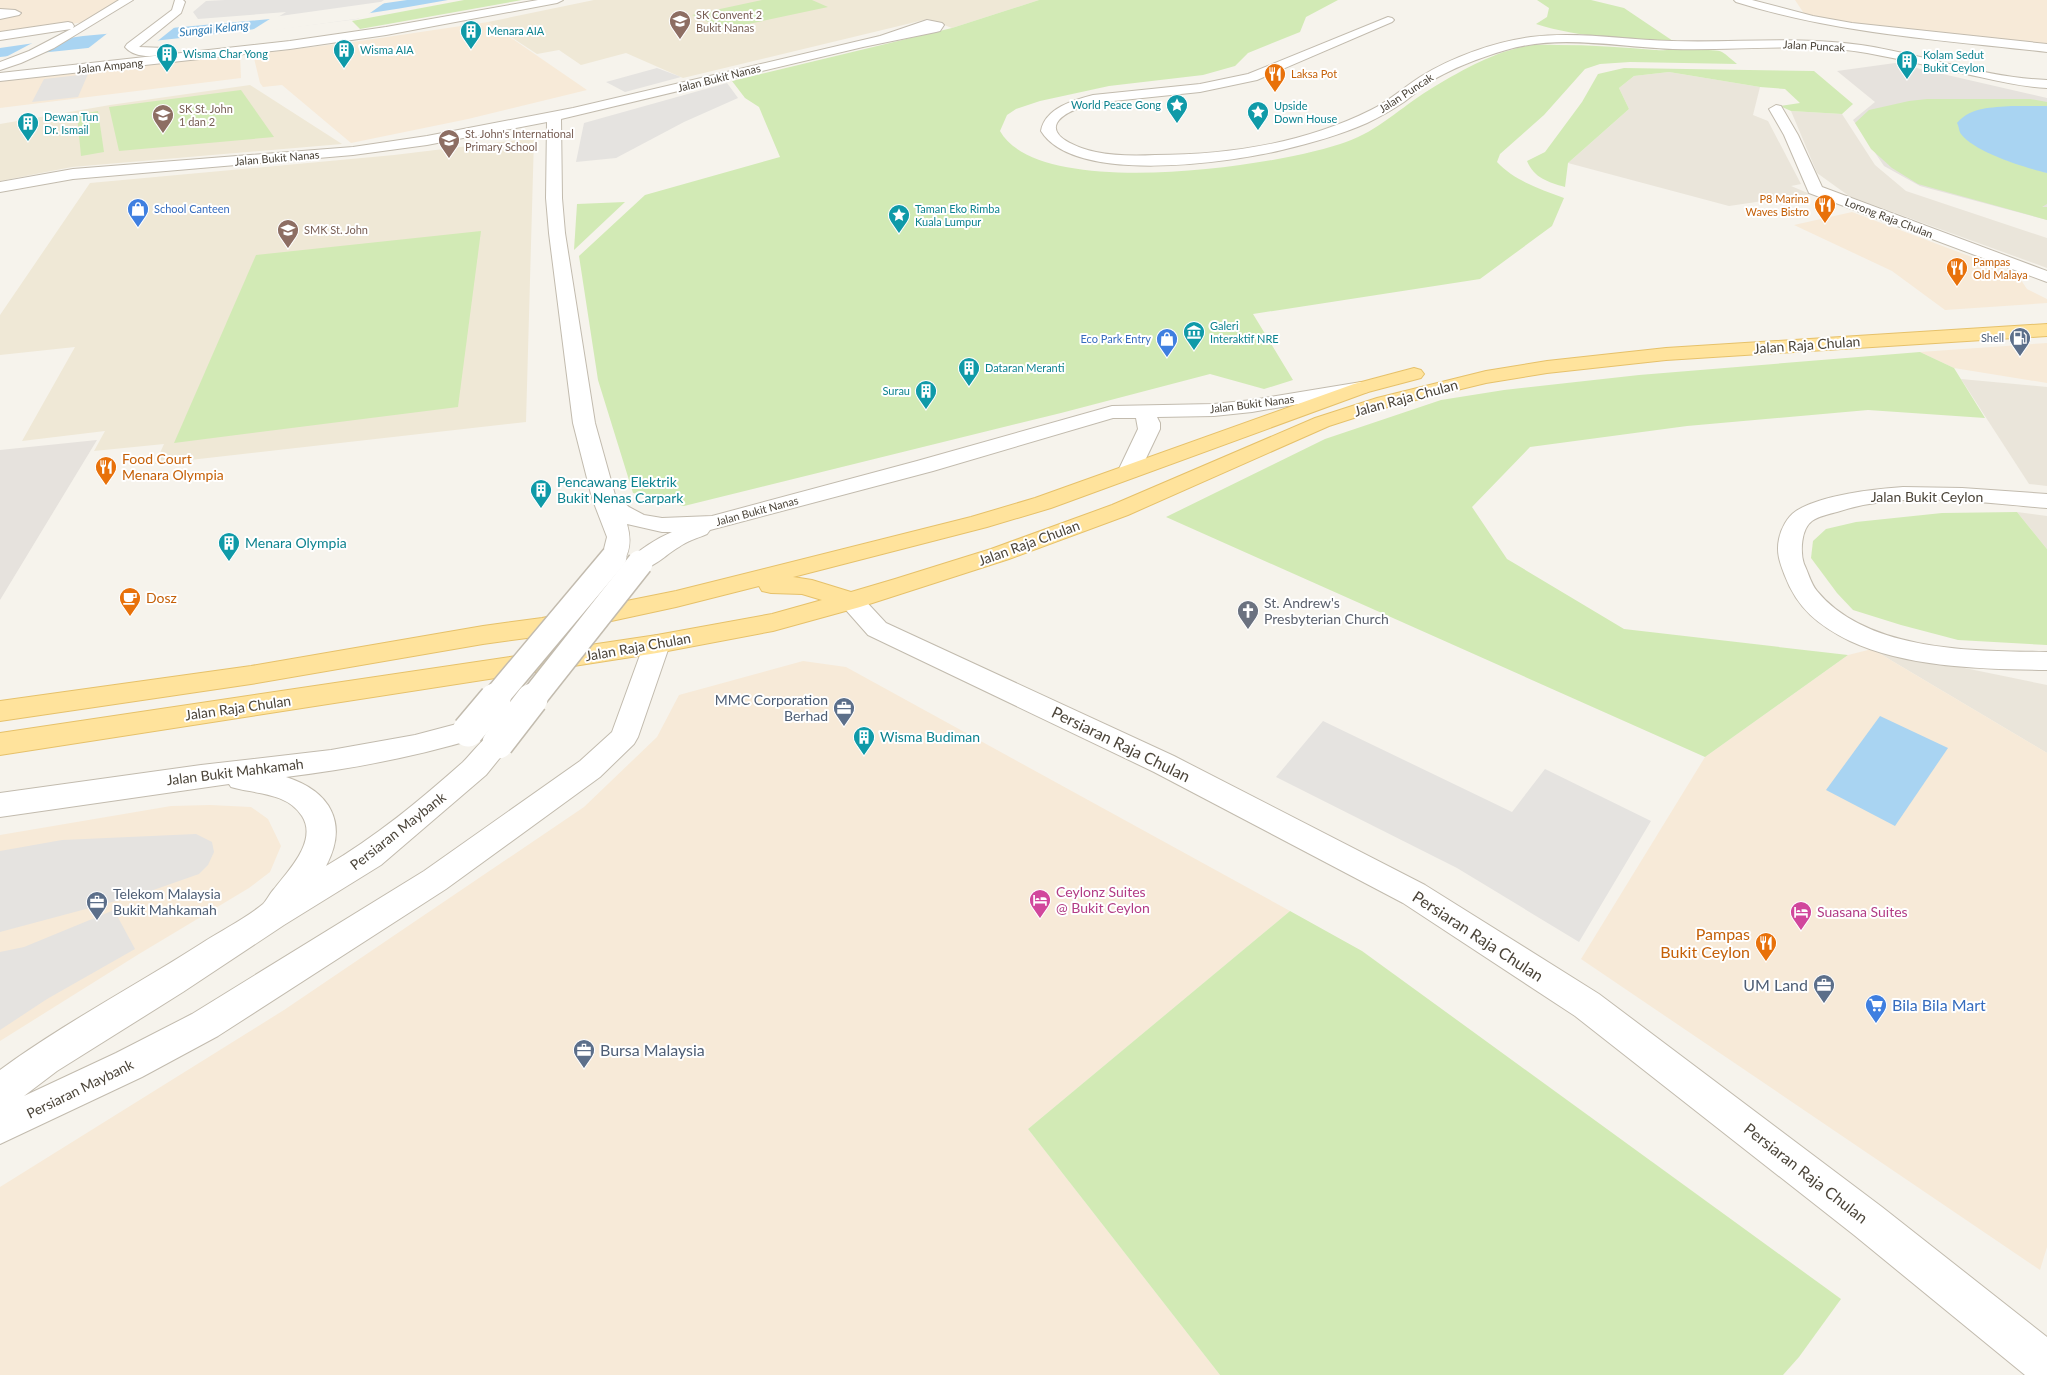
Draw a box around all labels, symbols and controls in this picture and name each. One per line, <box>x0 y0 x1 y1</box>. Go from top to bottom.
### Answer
place label: SK Convent 2 Bukit Nanas <box>696 8 762 34</box>
school or university icon: SK Convent 2 Bukit Nanas <box>668 9 692 40</box>
water label: Sungai Kelang <box>178 17 250 40</box>
building icon: Menara AIA <box>459 19 483 50</box>
place label: Menara AIA <box>487 24 545 37</box>
street label: Jalan Puncak <box>1783 37 1846 54</box>
building icon: Wisma AIA <box>332 38 356 69</box>
building icon: Wisma Char Yong <box>155 42 179 73</box>
place label: Wisma AIA <box>360 43 414 56</box>
place label: Wisma Char Yong <box>183 47 268 60</box>
place label: Kolam Sedut Bukit Ceylon <box>1923 48 1985 74</box>
building icon: Kolam Sedut Bukit Ceylon <box>1895 49 1919 80</box>
street label: Jalan Ampang <box>76 56 144 75</box>
street label: Jalan Bukit Nanas <box>676 61 762 94</box>
restaurant icon: Laksa Pot <box>1263 62 1287 93</box>
place label: Laksa Pot <box>1291 67 1337 80</box>
street label: Jalan Puncak <box>1376 70 1436 115</box>
place icon: World Peace Gong <box>1165 93 1189 124</box>
place label: World Peace Gong <box>1071 98 1161 111</box>
place label: Upside Down House <box>1274 99 1337 125</box>
place icon: Upside Down House <box>1246 100 1270 131</box>
place label: SK St. John 1 dan 2 <box>179 102 233 128</box>
school or university icon: SK St. John 1 dan 2 <box>151 103 175 134</box>
place label: Dewan Tun Dr. Ismail <box>44 110 98 136</box>
building icon: Dewan Tun Dr. Ismail <box>16 111 40 142</box>
place label: St. John's International Primary School <box>465 127 574 153</box>
school or university icon: St. John's International Primary School <box>437 128 461 159</box>
street label: Jalan Bukit Nanas <box>234 147 320 168</box>
place label: P8 Marina Waves Bistro <box>1746 192 1809 218</box>
restaurant icon: P8 Marina Waves Bistro <box>1813 193 1837 224</box>
street label: Lorong Raja Chulan <box>1843 195 1935 240</box>
shop icon: School Canteen <box>126 197 150 228</box>
place label: School Canteen <box>154 202 230 215</box>
place label: Taman Eko Rimba Kuala Lumpur <box>915 202 1000 228</box>
place icon: Taman Eko Rimba Kuala Lumpur <box>887 203 911 234</box>
school or university icon: SMK St. John <box>276 218 300 249</box>
place label: SMK St. John <box>304 223 368 236</box>
place label: Pampas Old Malaya <box>1973 255 2028 281</box>
restaurant icon: Pampas Old Malaya <box>1945 256 1969 287</box>
place label: Galeri Interaktif NRE <box>1210 319 1279 345</box>
museum icon: Galeri Interaktif NRE <box>1182 320 1206 351</box>
fuel station icon: Shell <box>2008 326 2032 357</box>
shop icon: Eco Park Entry <box>1155 327 1179 358</box>
place label: Shell <box>1981 331 2004 344</box>
place label: Eco Park Entry <box>1081 332 1151 345</box>
street label: Jalan Raja Chulan <box>1753 332 1861 357</box>
building icon: Dataran Meranti <box>957 356 981 387</box>
place label: Dataran Meranti <box>985 361 1065 374</box>
street label: Jalan Raja Chulan <box>1352 375 1460 420</box>
building icon: Surau <box>914 379 938 410</box>
place label: Surau <box>882 384 910 397</box>
street label: Jalan Bukit Nanas <box>1209 392 1295 415</box>
place label: Food Court Menara Olympia <box>122 450 224 483</box>
restaurant icon: Food Court Menara Olympia <box>94 455 118 486</box>
place label: Pencawang Elektrik Bukit Nenas Carpark <box>557 473 684 506</box>
building icon: Pencawang Elektrik Bukit Nenas Carpark <box>529 478 553 509</box>
street label: Jalan Bukit Ceylon <box>1871 488 1983 505</box>
street label: Jalan Bukit Nanas <box>714 493 800 528</box>
street label: Jalan Raja Chulan <box>976 516 1082 569</box>
building icon: Menara Olympia <box>217 531 241 562</box>
place label: Menara Olympia <box>245 534 347 551</box>
cafe icon: Dosz <box>118 586 142 617</box>
place label: Dosz <box>146 589 177 606</box>
place label: St. Andrew's Presbyterian Church <box>1264 594 1389 627</box>
church icon: St. Andrew's Presbyterian Church <box>1236 599 1260 630</box>
street label: Jalan Raja Chulan <box>584 629 692 664</box>
place label: MMC Corporation Berhad <box>715 691 828 724</box>
street label: Jalan Raja Chulan <box>184 692 292 723</box>
office icon: MMC Corporation Berhad <box>832 696 856 727</box>
street label: Persiaran Raja Chulan <box>1049 702 1194 785</box>
building icon: Wisma Budiman <box>852 725 876 756</box>
place label: Wisma Budiman <box>880 728 980 745</box>
street label: Jalan Bukit Mahkamah <box>165 755 304 788</box>
street label: Persiaran Maybank <box>346 787 450 873</box>
place label: Ceylonz Suites @ Bukit Ceylon <box>1056 883 1150 916</box>
place label: Telekom Malaysia Bukit Mahkamah <box>113 885 221 918</box>
street label: Persiaran Raja Chulan <box>1409 886 1547 985</box>
hotel icon: Ceylonz Suites @ Bukit Ceylon <box>1028 888 1052 919</box>
office icon: Telekom Malaysia Bukit Mahkamah <box>85 890 109 921</box>
hotel icon: Suasana Suites <box>1789 900 1813 931</box>
place label: Suasana Suites <box>1817 903 1908 920</box>
place label: Pampas Bukit Ceylon <box>1660 924 1750 961</box>
restaurant icon: Pampas Bukit Ceylon <box>1754 931 1778 962</box>
office icon: UM Land <box>1812 973 1836 1004</box>
place label: UM Land <box>1743 975 1808 994</box>
supermarket icon: Bila Bila Mart <box>1864 993 1888 1024</box>
place label: Bila Bila Mart <box>1892 995 1986 1014</box>
office icon: Bursa Malaysia <box>572 1038 596 1069</box>
place label: Bursa Malaysia <box>600 1040 705 1059</box>
street label: Persiaran Maybank <box>24 1055 137 1122</box>
street label: Persiaran Raja Chulan <box>1741 1118 1872 1227</box>

